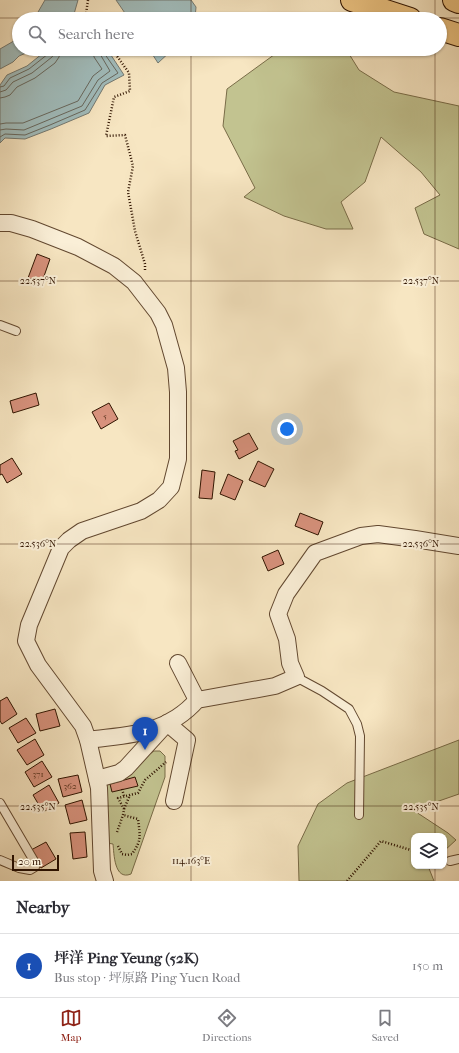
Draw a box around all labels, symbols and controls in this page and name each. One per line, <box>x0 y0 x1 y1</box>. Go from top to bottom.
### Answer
search box <box>12 12 447 56</box>
icon: search <box>26 23 48 45</box>
text: Search here <box>58 25 134 43</box>
text: 22.537°N <box>20 275 57 287</box>
text: 22.537°N <box>403 275 440 287</box>
house number: 5 <box>103 411 107 421</box>
your location <box>277 419 297 439</box>
text: 22.536°N <box>20 538 57 550</box>
text: 22.536°N <box>403 538 440 550</box>
pin: 1 <box>132 717 158 750</box>
house number: 371 <box>32 769 44 779</box>
house number: 362 <box>63 781 77 791</box>
text: 22.535°N <box>20 801 56 813</box>
text: 22.535°N <box>403 801 439 813</box>
map controls <box>411 833 447 869</box>
button: layers <box>411 833 447 869</box>
scale bar <box>12 853 59 872</box>
text: 20 m <box>18 855 41 868</box>
text: 114.163°E <box>172 855 210 867</box>
text: Nearby <box>16 897 70 917</box>
text: 坪洋 Ping Yeung (52K) <box>54 949 199 967</box>
text: 1 <box>27 958 31 973</box>
text: 150 m <box>412 958 443 973</box>
text: Bus stop · 坪原路 Ping Yuen Road <box>54 970 240 985</box>
tab: Map <box>60 1007 82 1044</box>
tab: Directions <box>202 1007 252 1044</box>
tab: Saved <box>372 1007 399 1044</box>

